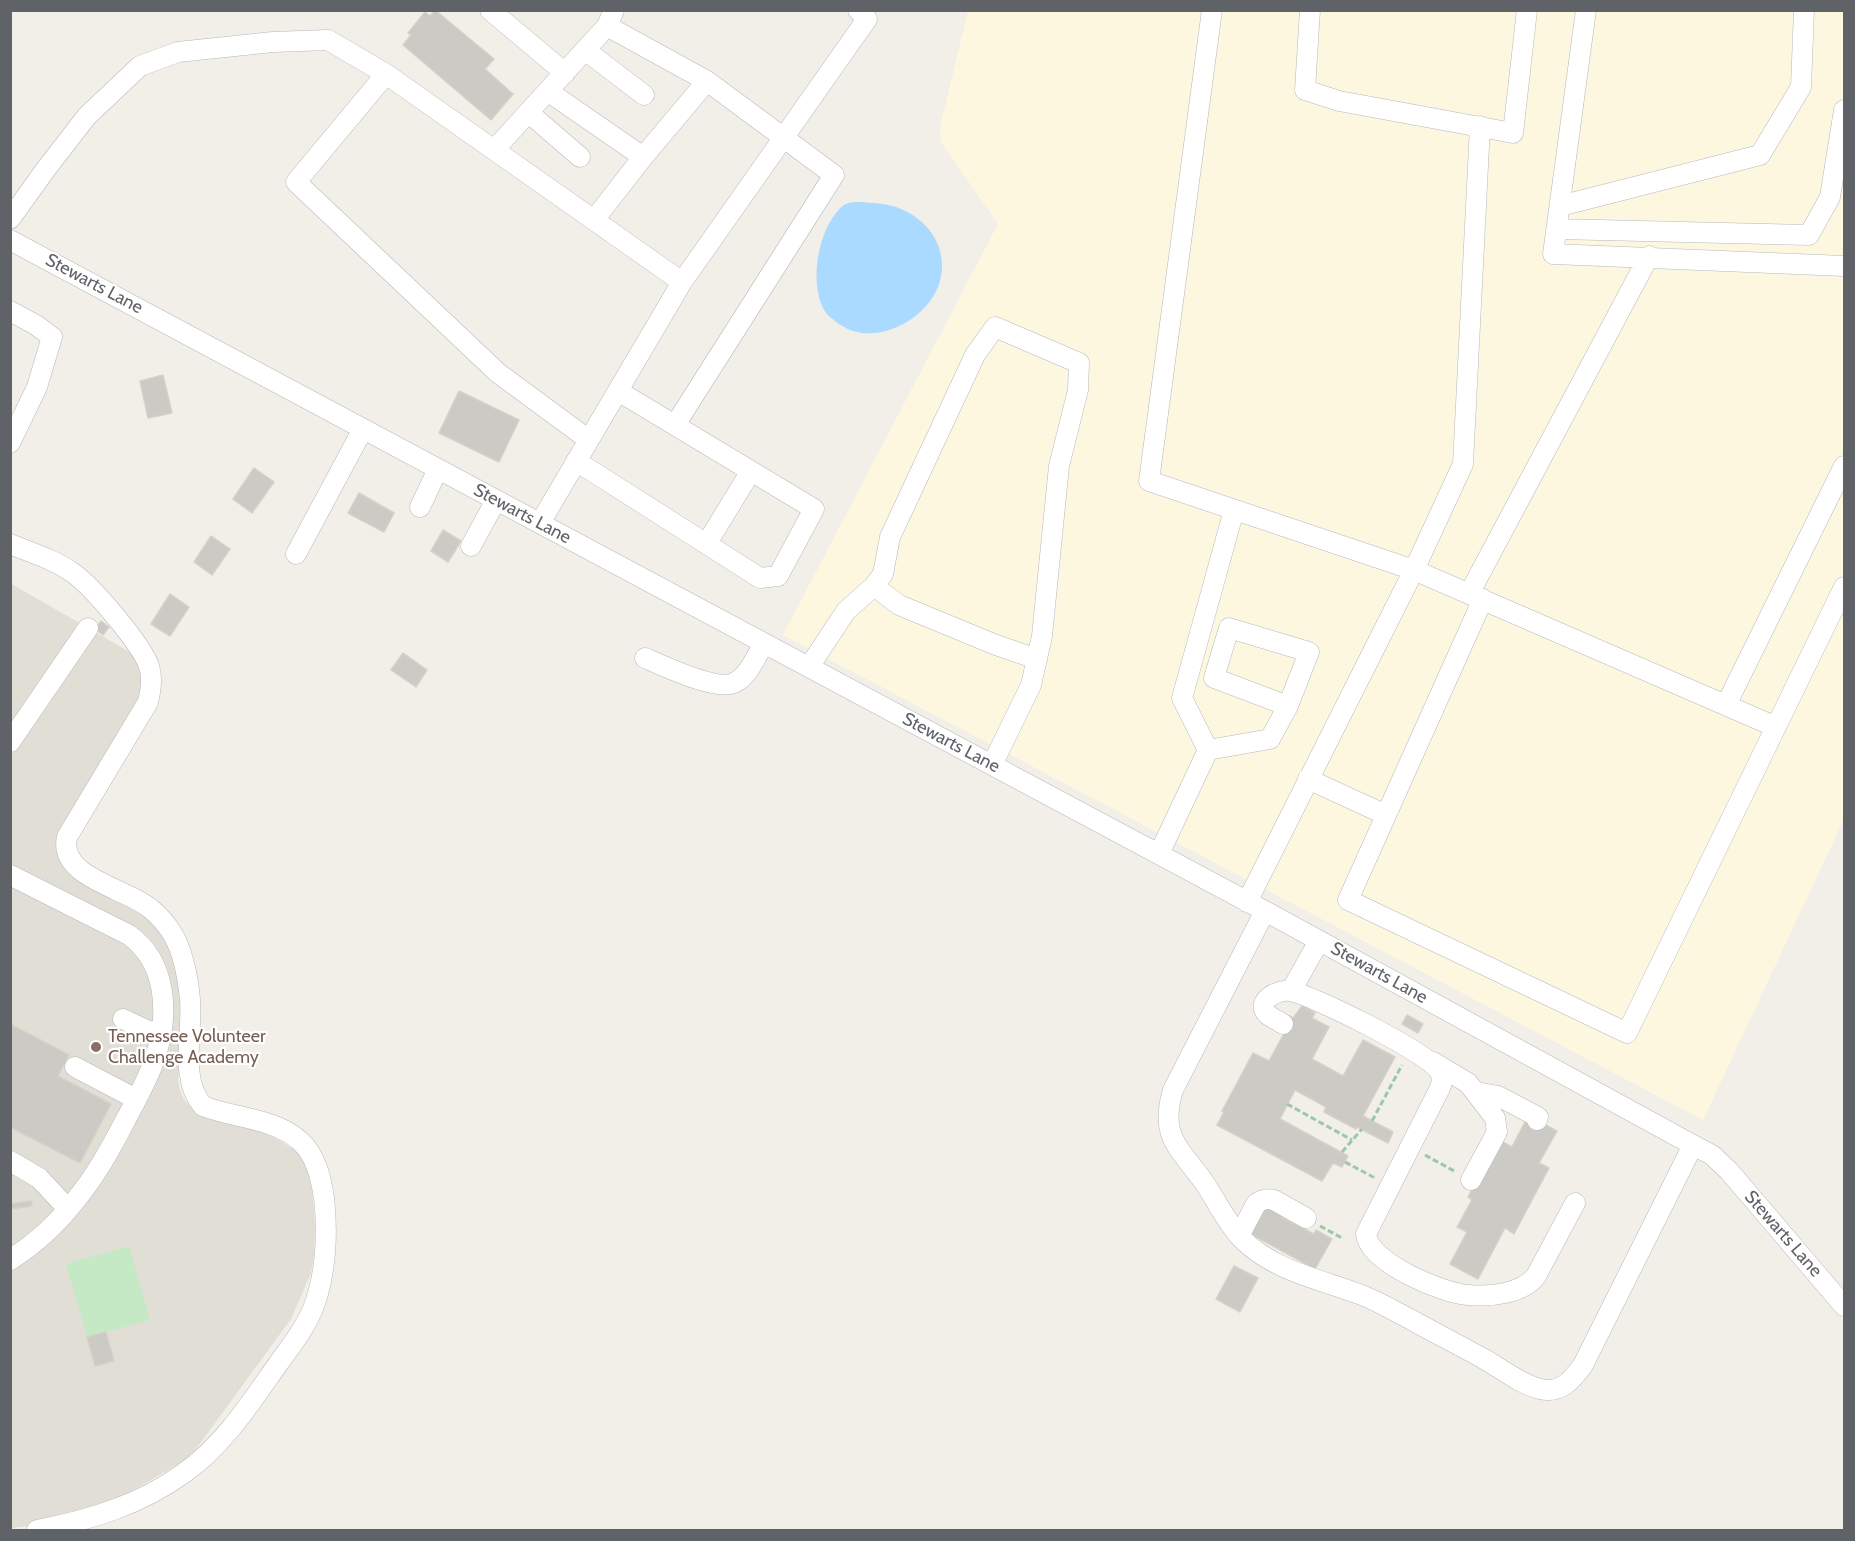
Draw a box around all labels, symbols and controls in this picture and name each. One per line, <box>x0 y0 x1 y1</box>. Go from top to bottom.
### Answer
street label: Stewarts Lane <box>42 249 146 319</box>
street label: Stewarts Lane <box>470 479 574 549</box>
street label: Stewarts Lane <box>899 708 1003 778</box>
street label: Stewarts Lane <box>1327 938 1431 1008</box>
place label: Tennessee Volunteer Challenge Academy <box>108 1026 266 1068</box>
marker: Tennessee Volunteer Challenge Academy <box>89 1040 103 1054</box>
street label: Stewarts Lane <box>1740 1186 1826 1282</box>

